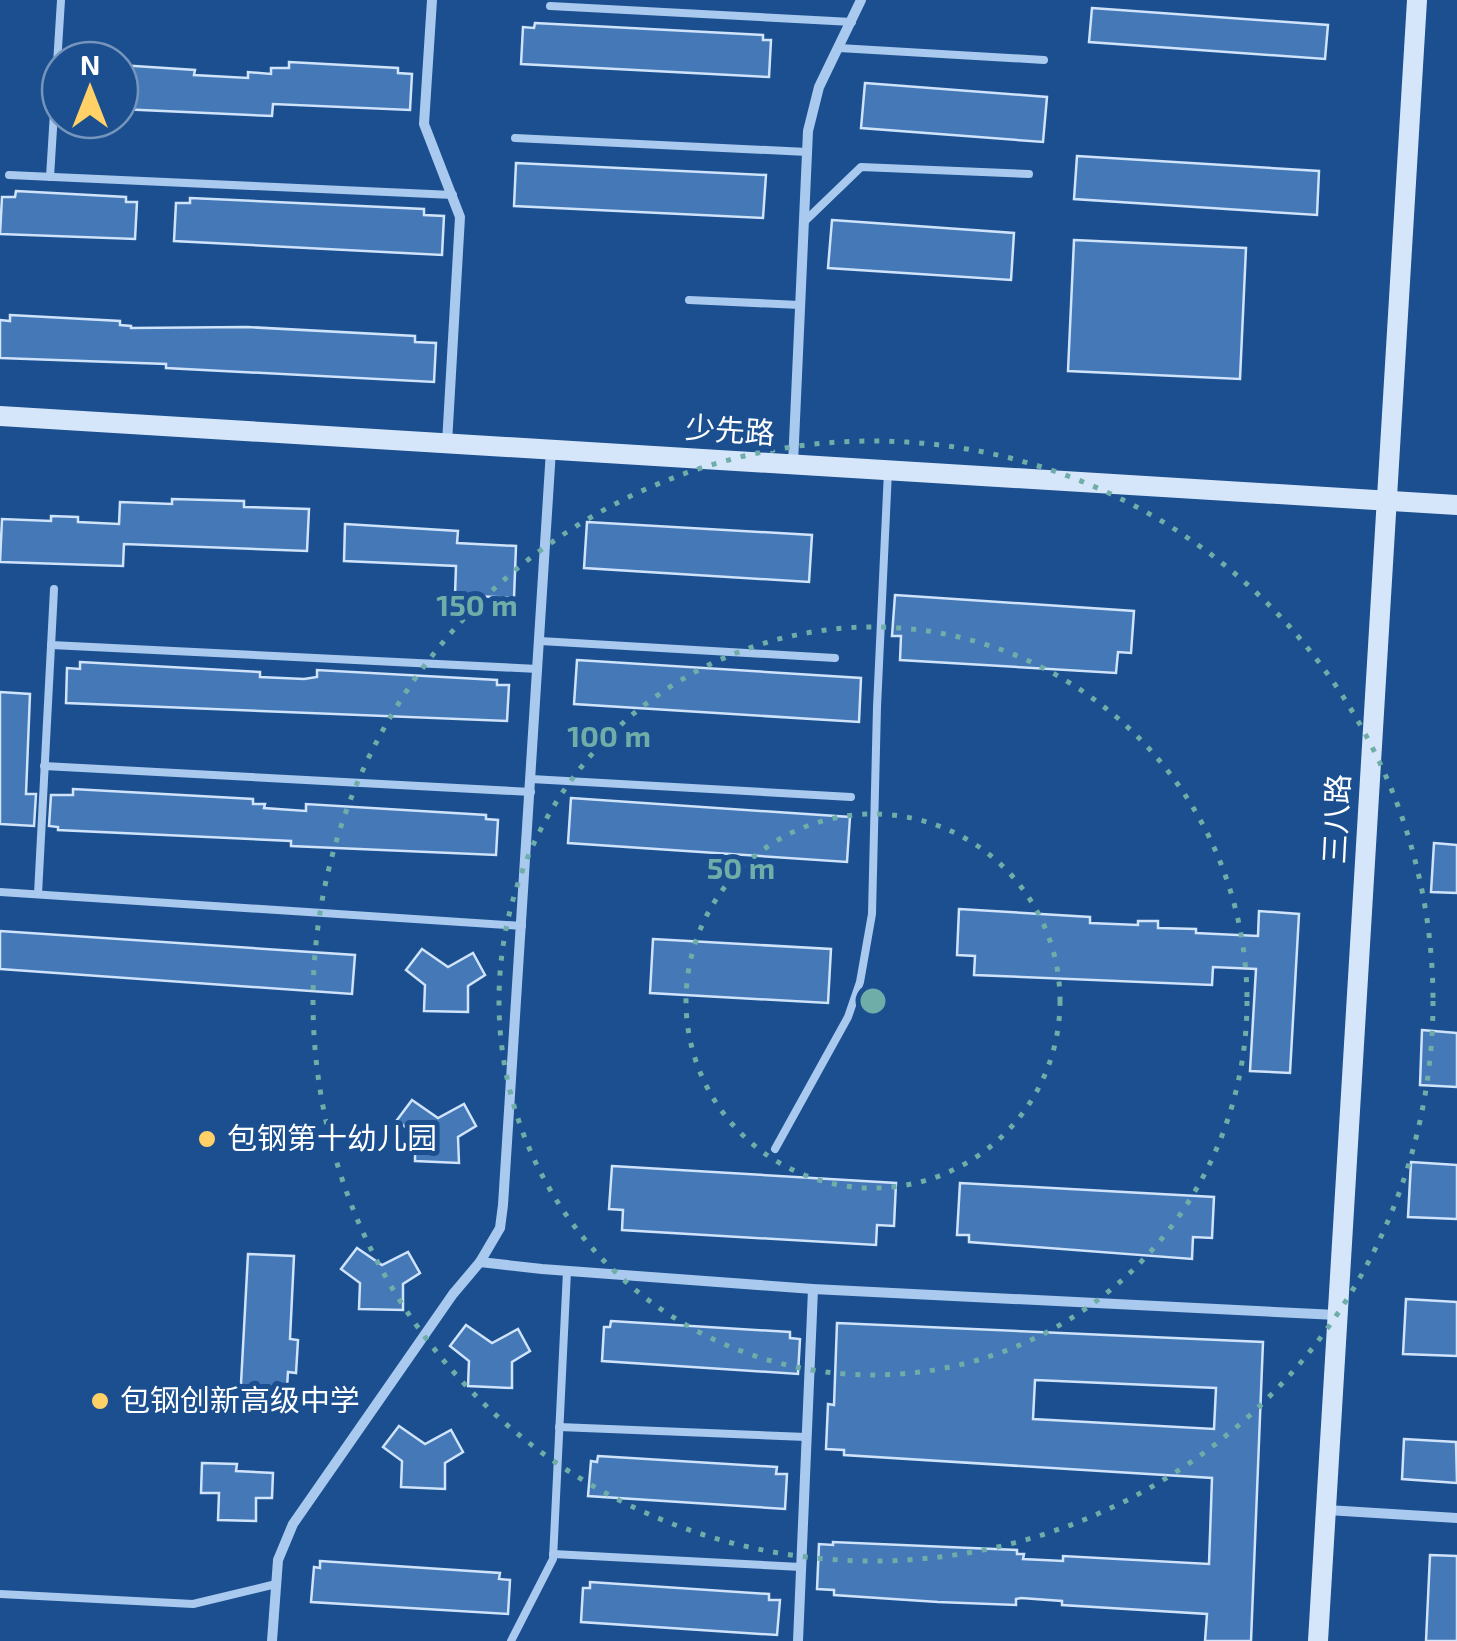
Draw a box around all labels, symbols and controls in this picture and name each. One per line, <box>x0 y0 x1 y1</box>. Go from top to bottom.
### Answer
north arrow <box>40 40 140 140</box>
text: N <box>80 47 100 81</box>
street label: 少先路 <box>684 408 776 450</box>
text: 150 m <box>436 586 518 622</box>
text: 100 m <box>567 717 651 753</box>
street label: 三八路 <box>1315 773 1355 865</box>
text: 50 m <box>707 849 775 885</box>
centre of rings <box>855 983 891 1019</box>
place label: 包钢第十幼儿园 <box>227 1119 437 1155</box>
marker: 包钢第十幼儿园 <box>196 1128 218 1150</box>
place label: 包钢创新高级中学 <box>120 1381 360 1417</box>
marker: 包钢创新高级中学 <box>89 1390 111 1412</box>

